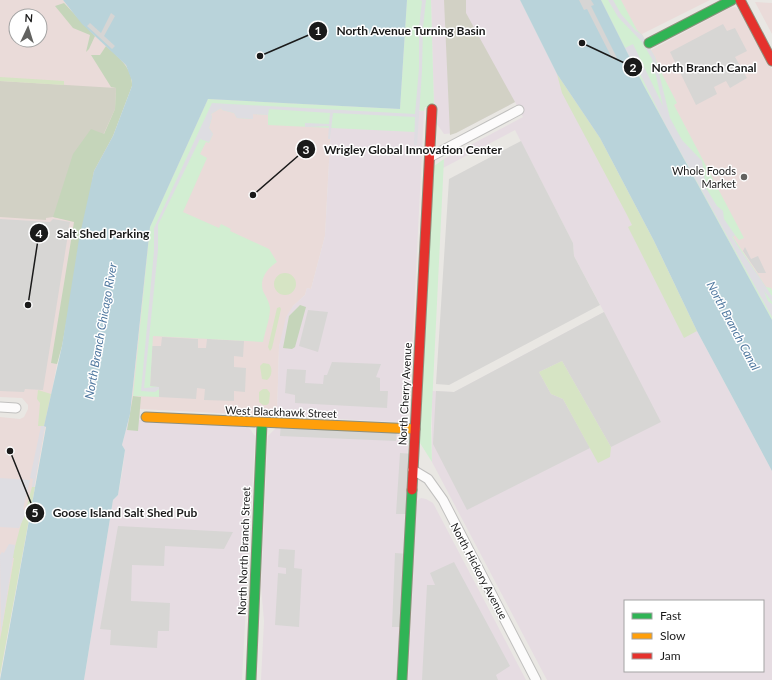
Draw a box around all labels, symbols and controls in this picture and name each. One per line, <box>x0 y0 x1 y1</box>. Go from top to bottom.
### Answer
north arrow <box>8 8 48 48</box>
text: N <box>24 11 33 24</box>
callout: North Avenue Turning Basin <box>308 19 494 43</box>
text: 1 <box>315 23 322 38</box>
text: North Avenue Turning Basin <box>336 23 486 38</box>
callout: North Branch Canal <box>623 55 764 79</box>
text: 2 <box>630 60 637 75</box>
text: North Branch Canal <box>652 60 756 75</box>
callout: Wrigley Global Innovation Center <box>296 137 510 161</box>
text: 3 <box>303 142 310 157</box>
text: Wrigley Global Innovation Center <box>324 142 502 157</box>
place label: Whole Foods Market <box>672 164 736 190</box>
marker: Whole Foods Market <box>739 172 749 182</box>
callout: Salt Shed Parking <box>29 221 158 245</box>
text: 4 <box>36 226 43 241</box>
text: Salt Shed Parking <box>57 226 150 241</box>
water label: North Branch Chicago River <box>81 261 120 400</box>
water label: North Branch Canal <box>704 279 763 373</box>
street label: North Cherry Avenue <box>395 342 414 446</box>
street label: West Blackhawk Street <box>225 403 337 420</box>
street label: North North Branch Street <box>235 487 252 615</box>
callout: Goose Island Salt Shed Pub <box>25 501 205 525</box>
text: 5 <box>32 505 39 520</box>
text: Goose Island Salt Shed Pub <box>53 505 197 520</box>
street label: North Hickory Avenue <box>449 520 510 621</box>
legend <box>624 600 764 672</box>
text: Fast <box>660 608 682 623</box>
text: Slow <box>660 628 686 643</box>
text: Jam <box>660 648 681 663</box>

